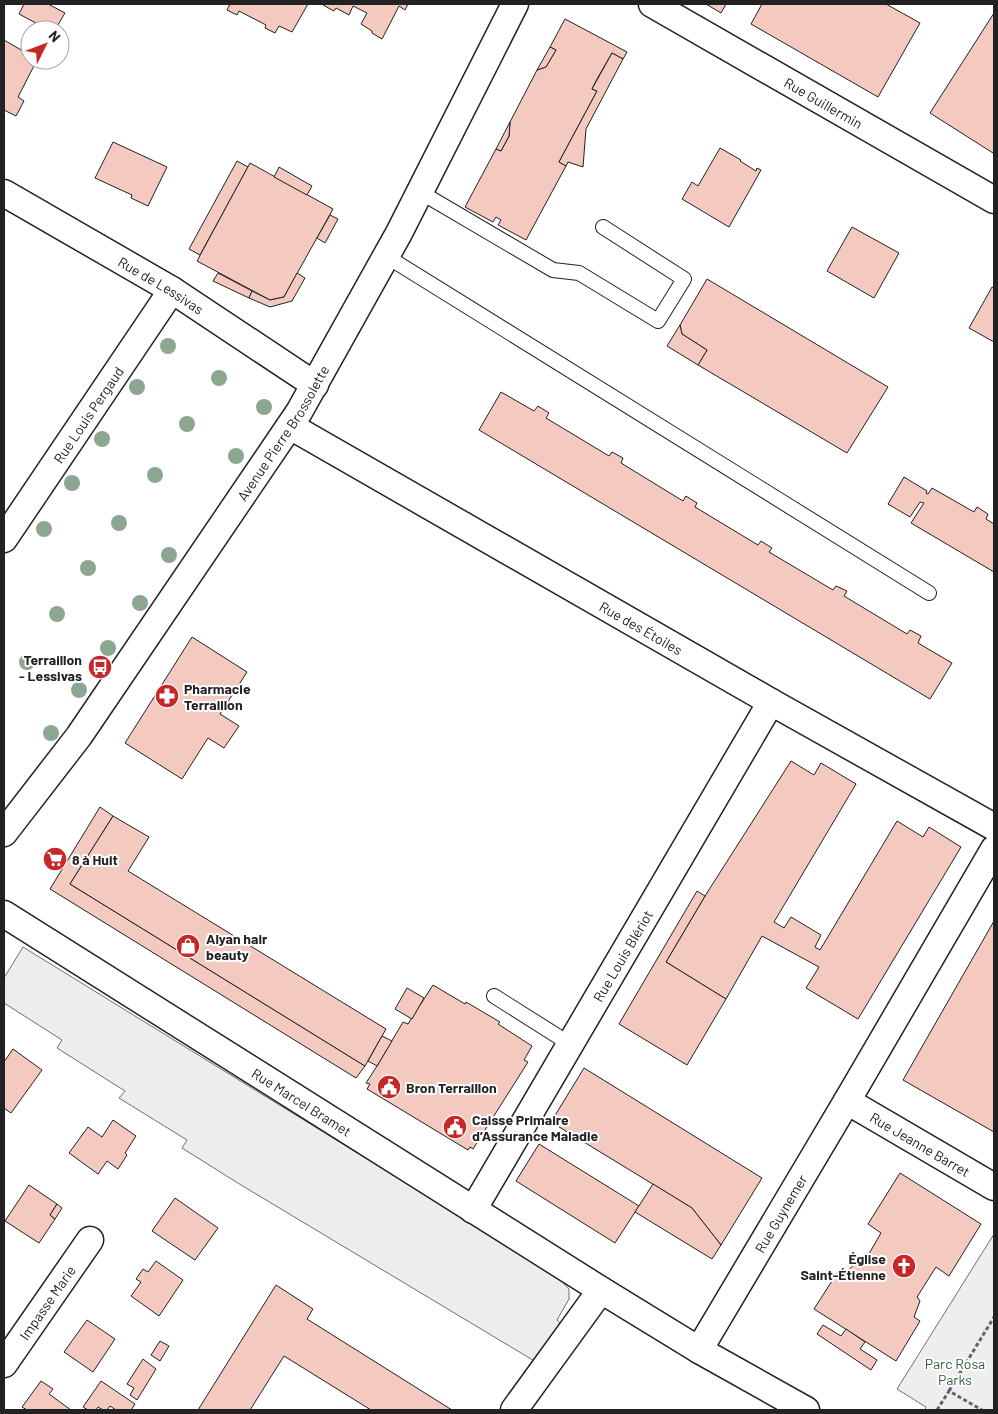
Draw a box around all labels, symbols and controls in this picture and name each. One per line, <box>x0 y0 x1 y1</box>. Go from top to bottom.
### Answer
north arrow <box>20 20 70 70</box>
text: N <box>46 27 64 45</box>
street label: Rue Guillermin <box>781 73 866 132</box>
street label: Rue de Lessivas <box>115 252 207 317</box>
street label: Avenue Pierre Brossolette <box>233 362 332 504</box>
street label: Rue Louis Pergaud <box>49 363 127 466</box>
street label: Rue des Étoiles <box>597 597 686 658</box>
place label: Terraillon - Lessivas <box>19 651 82 684</box>
bus stop icon: Terraillon - Lessivas <box>87 654 113 680</box>
place label: Pharmacie Terraillon <box>184 680 251 713</box>
pharmacy icon: Pharmacie Terraillon <box>154 683 180 709</box>
supermarket icon: 8 à Huit <box>42 846 68 872</box>
place label: 8 à Huit <box>72 851 118 868</box>
street label: Rue Louis Blériot <box>589 907 656 1004</box>
place label: Alyan hair beauty <box>206 930 268 963</box>
shop icon: Alyan hair beauty <box>175 933 201 959</box>
street label: Rue Marcel Bramet <box>249 1064 355 1139</box>
public building icon: Bron Terraillon <box>376 1074 402 1100</box>
place label: Bron Terraillon <box>406 1079 497 1096</box>
street label: Rue Jeanne Barret <box>867 1108 973 1180</box>
place label: Caisse Primaire d’Assurance Maladie <box>472 1111 599 1144</box>
public building icon: Caisse Primaire d’Assurance Maladie <box>442 1114 468 1140</box>
street label: Rue Guynemer <box>750 1171 810 1255</box>
place label: Église Saint-Étienne <box>801 1250 886 1283</box>
church icon: Église Saint-Étienne <box>891 1253 917 1279</box>
street label: Impasse Marie <box>15 1262 79 1343</box>
park label: Parc Rosa Parks <box>925 1355 985 1388</box>

